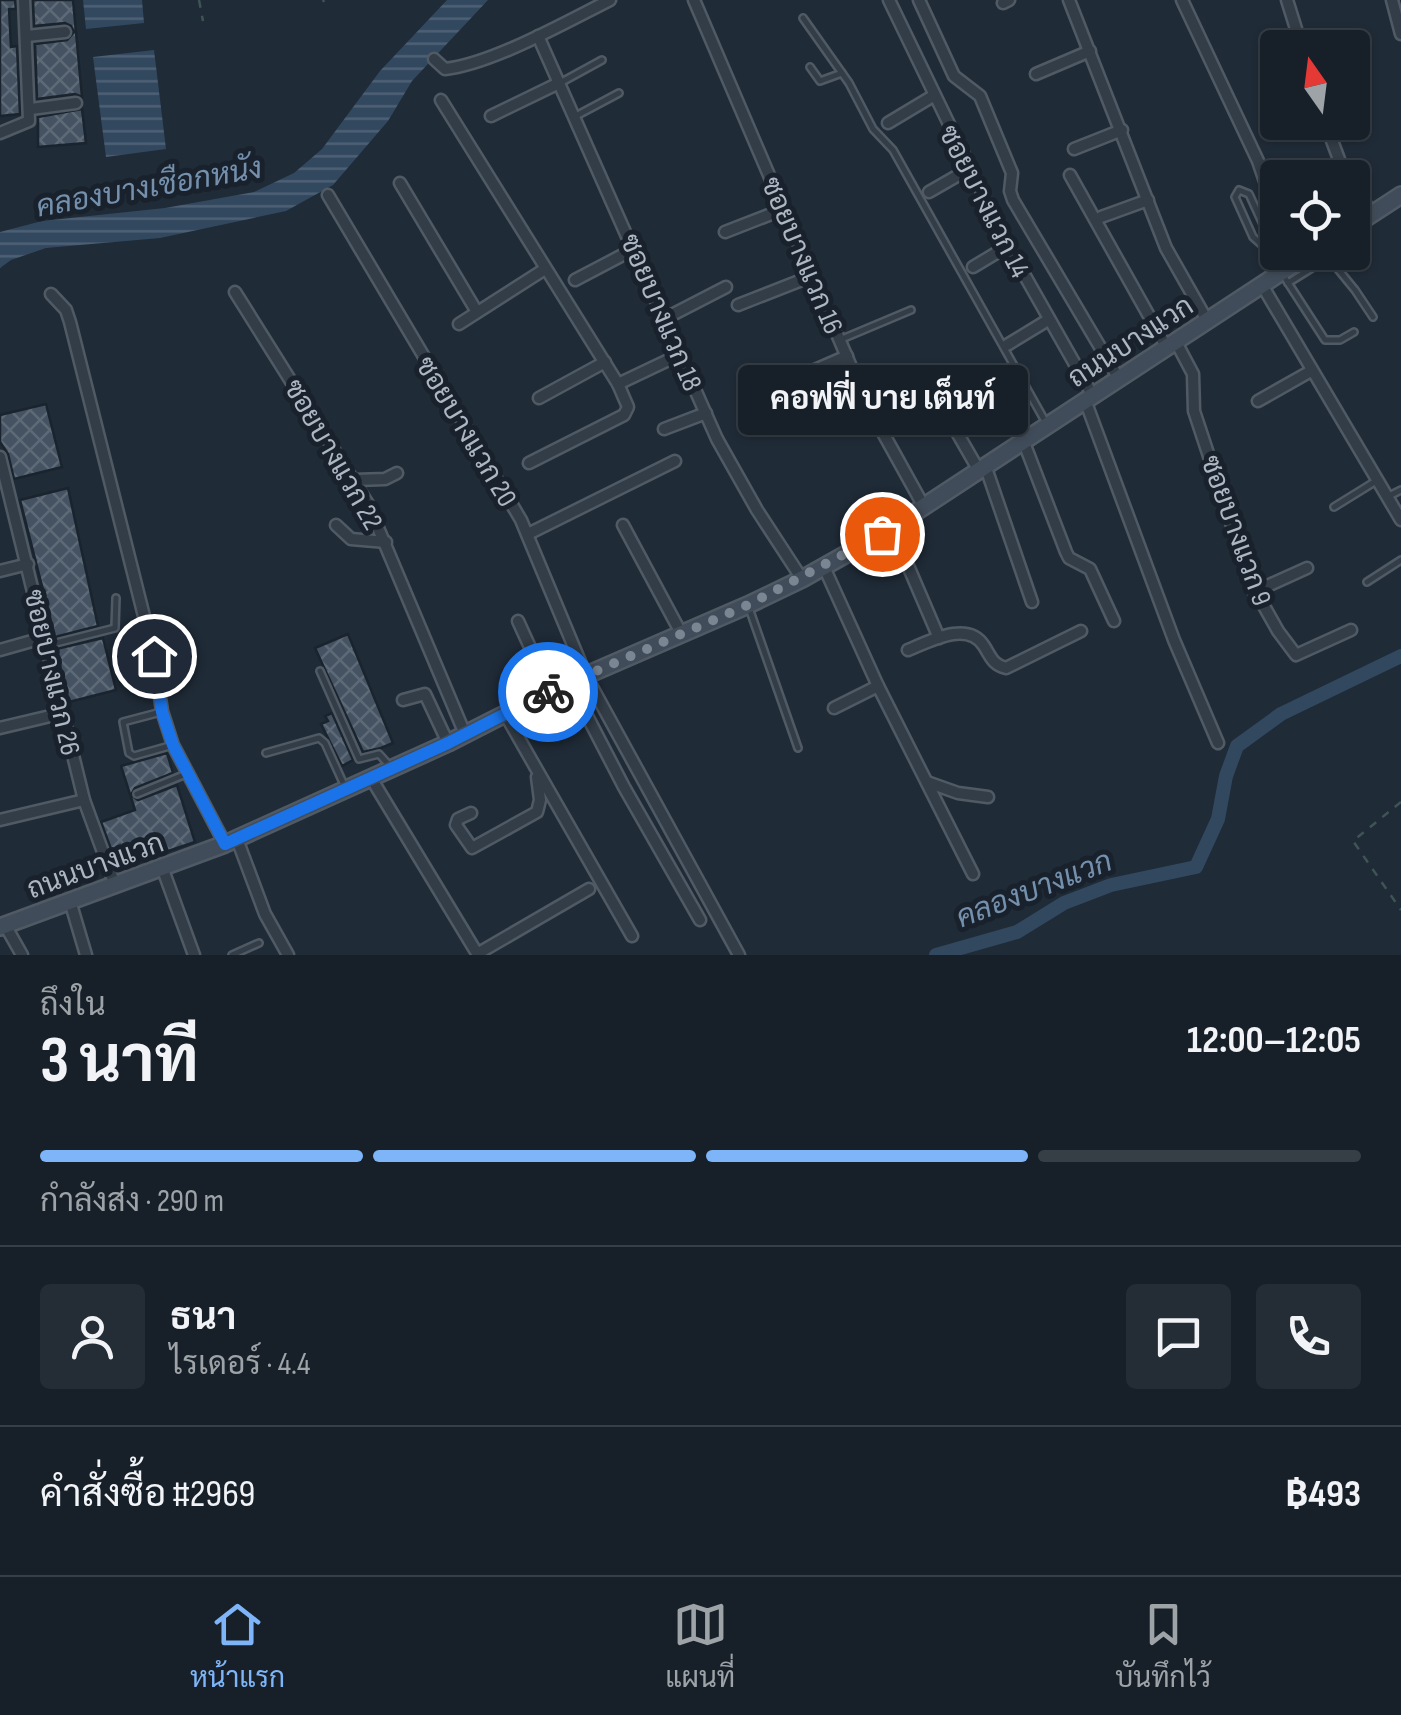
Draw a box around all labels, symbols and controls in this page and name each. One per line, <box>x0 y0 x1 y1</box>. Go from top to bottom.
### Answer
north arrow <box>1260 30 1370 140</box>
map controls <box>1260 30 1370 270</box>
street label: ซอยบางแวก 14 <box>931 120 1036 284</box>
water label: คลองบางเชือกหนัง <box>33 148 265 226</box>
button: locate <box>1260 160 1370 270</box>
street label: ซอยบางแวก 16 <box>754 172 849 339</box>
street label: ซอยบางแวก 18 <box>613 229 708 396</box>
street label: ถนนบางแวก <box>1062 289 1200 395</box>
street label: ซอยบางแวก 20 <box>408 351 523 513</box>
callout: คอฟฟี่ บาย เต็นท์ <box>737 364 1027 434</box>
street label: ซอยบางแวก 22 <box>276 374 389 536</box>
text: คอฟฟี่ บาย เต็นท์ <box>770 380 996 419</box>
street label: ซอยบางแวก 9 <box>1193 451 1278 610</box>
pin <box>840 492 925 577</box>
icon: bag <box>855 507 910 562</box>
street label: ซอยบางแวก 26 <box>16 586 87 758</box>
pin <box>112 614 197 699</box>
icon: home <box>127 629 182 684</box>
courier <box>498 642 598 742</box>
icon: bike <box>521 665 576 720</box>
street label: ถนนบางแวก <box>23 826 168 906</box>
water label: คลองบางแวก <box>951 844 1117 936</box>
text: ถึงใน <box>40 986 106 1025</box>
text: 12:00–12:05 <box>1187 1018 1361 1063</box>
text: 3 นาที <box>40 1023 199 1101</box>
text: กำลังส่ง · 290 m <box>40 1182 224 1221</box>
button: person <box>40 1284 145 1389</box>
button: chat <box>1126 1284 1231 1389</box>
button: phone <box>1256 1284 1361 1389</box>
text: ธนา <box>170 1295 236 1340</box>
text: ไรเดอร์ · 4.4 <box>170 1345 310 1384</box>
text: คำสั่งซื้อ #2969 <box>40 1472 255 1517</box>
text: ฿493 <box>1285 1472 1361 1517</box>
tab: หน้าแรก <box>190 1597 285 1695</box>
tab: แผนที่ <box>665 1597 735 1695</box>
tab: บันทึกไว้ <box>1115 1597 1211 1695</box>

